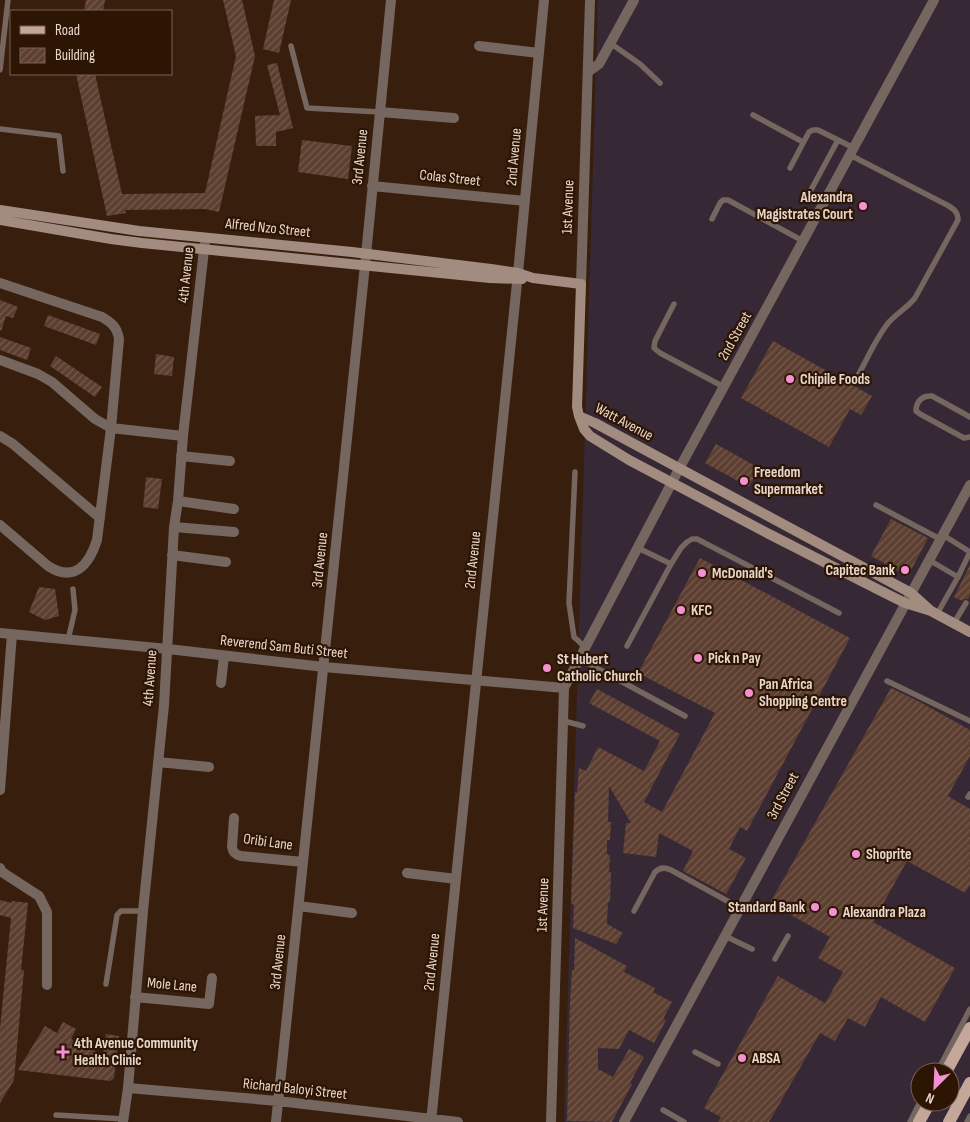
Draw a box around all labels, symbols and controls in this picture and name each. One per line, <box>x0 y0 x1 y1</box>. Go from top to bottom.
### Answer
legend <box>10 10 172 75</box>
text: Road <box>55 21 80 40</box>
text: Building <box>55 46 95 65</box>
street label: 2nd Avenue <box>502 127 526 187</box>
street label: 3rd Avenue <box>348 128 372 186</box>
street label: Colas Street <box>418 165 482 191</box>
street label: 1st Avenue <box>558 180 578 234</box>
place label: Alexandra Magistrates Court <box>757 188 853 224</box>
marker: Alexandra Magistrates Court <box>857 200 869 212</box>
street label: Alfred Nzo Street <box>223 214 312 242</box>
street label: 4th Avenue <box>174 246 198 304</box>
street label: 2nd Street <box>714 308 756 364</box>
place label: Chipile Foods <box>800 370 870 389</box>
marker: Chipile Foods <box>784 373 796 385</box>
street label: Watt Avenue <box>592 399 656 445</box>
place label: Freedom Supermarket <box>754 463 823 499</box>
marker: Freedom Supermarket <box>738 475 750 487</box>
street label: 2nd Avenue <box>461 530 485 590</box>
street label: 3rd Avenue <box>308 531 332 589</box>
place label: Capitec Bank <box>825 561 896 580</box>
place label: McDonald's <box>712 564 773 583</box>
marker: Capitec Bank <box>899 564 911 576</box>
marker: McDonald's <box>696 567 708 579</box>
place label: KFC <box>691 601 712 620</box>
marker: KFC <box>675 604 687 616</box>
street label: Reverend Sam Buti Street <box>219 631 349 663</box>
street label: 4th Avenue <box>139 649 161 707</box>
place label: Pick n Pay <box>708 649 761 668</box>
place label: St Hubert Catholic Church <box>557 650 642 686</box>
marker: Pick n Pay <box>692 652 704 664</box>
marker: St Hubert Catholic Church <box>541 662 553 674</box>
place label: Pan Africa Shopping Centre <box>759 675 847 711</box>
marker: Pan Africa Shopping Centre <box>743 687 755 699</box>
street label: 3rd Street <box>763 769 803 823</box>
street label: Oribi Lane <box>242 829 294 855</box>
place label: Shoprite <box>866 845 911 864</box>
marker: Shoprite <box>850 848 862 860</box>
street label: 1st Avenue <box>533 878 553 932</box>
place label: Standard Bank <box>728 898 806 917</box>
marker: Standard Bank <box>809 901 821 913</box>
place label: Alexandra Plaza <box>842 903 926 922</box>
marker: Alexandra Plaza <box>827 906 839 918</box>
street label: 2nd Avenue <box>420 932 444 992</box>
street label: 3rd Avenue <box>266 933 290 991</box>
street label: Mole Lane <box>146 973 198 997</box>
place label: 4th Avenue Community Health Clinic <box>74 1034 199 1070</box>
marker: 4th Avenue Community Health Clinic <box>56 1045 70 1059</box>
place label: ABSA <box>751 1049 781 1068</box>
marker: ABSA <box>736 1052 748 1064</box>
north arrow <box>910 1062 960 1112</box>
street label: Richard Baloyi Street <box>242 1074 348 1104</box>
text: N <box>923 1089 937 1108</box>

